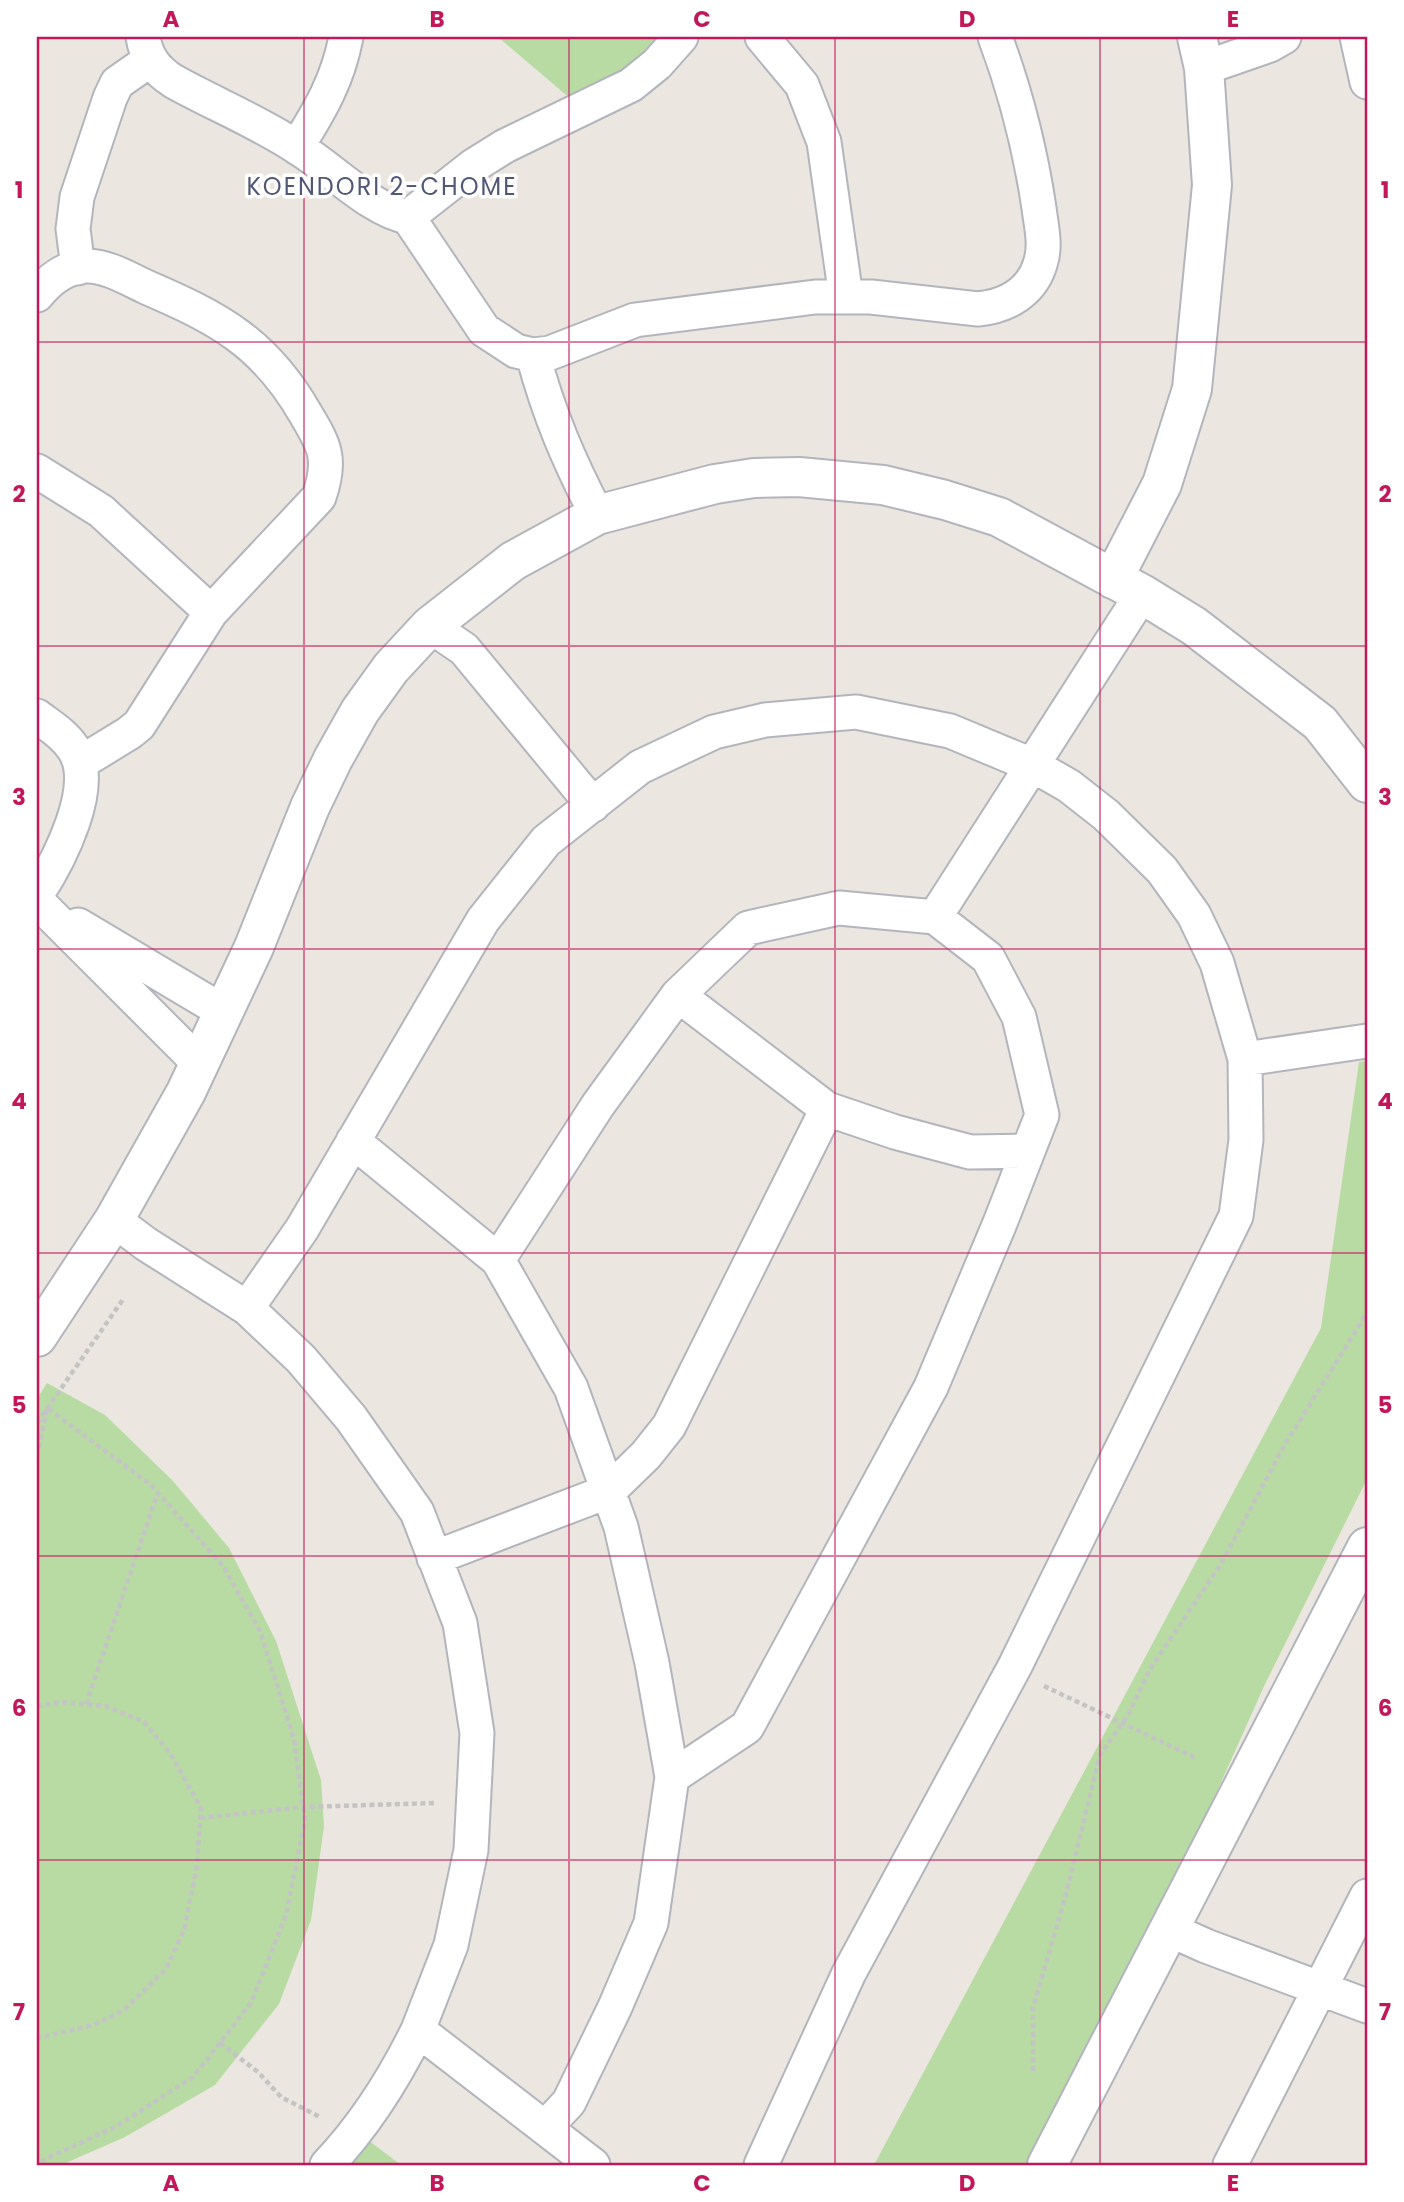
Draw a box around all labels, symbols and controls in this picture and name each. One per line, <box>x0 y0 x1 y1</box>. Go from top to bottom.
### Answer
text: A <box>163 3 180 35</box>
text: B <box>429 3 445 35</box>
text: C <box>693 3 711 35</box>
text: D <box>959 3 975 35</box>
text: E <box>1227 3 1239 35</box>
district label: KOENDORI 2-CHOME <box>246 170 518 203</box>
text: 1 <box>15 174 23 206</box>
text: 1 <box>1381 174 1389 206</box>
text: 2 <box>12 478 26 510</box>
text: 2 <box>1378 478 1392 510</box>
text: 3 <box>12 781 26 813</box>
text: 3 <box>1378 781 1392 813</box>
text: 4 <box>11 1085 27 1117</box>
text: 4 <box>1377 1085 1393 1117</box>
text: 5 <box>12 1389 26 1421</box>
text: 5 <box>1378 1389 1392 1421</box>
text: 6 <box>12 1692 26 1724</box>
text: 6 <box>1378 1692 1392 1724</box>
text: 7 <box>13 1996 25 2028</box>
text: 7 <box>1379 1996 1391 2028</box>
text: A <box>163 2167 180 2199</box>
text: B <box>429 2167 445 2199</box>
text: C <box>693 2167 711 2199</box>
text: D <box>959 2167 975 2199</box>
text: E <box>1227 2167 1239 2199</box>

